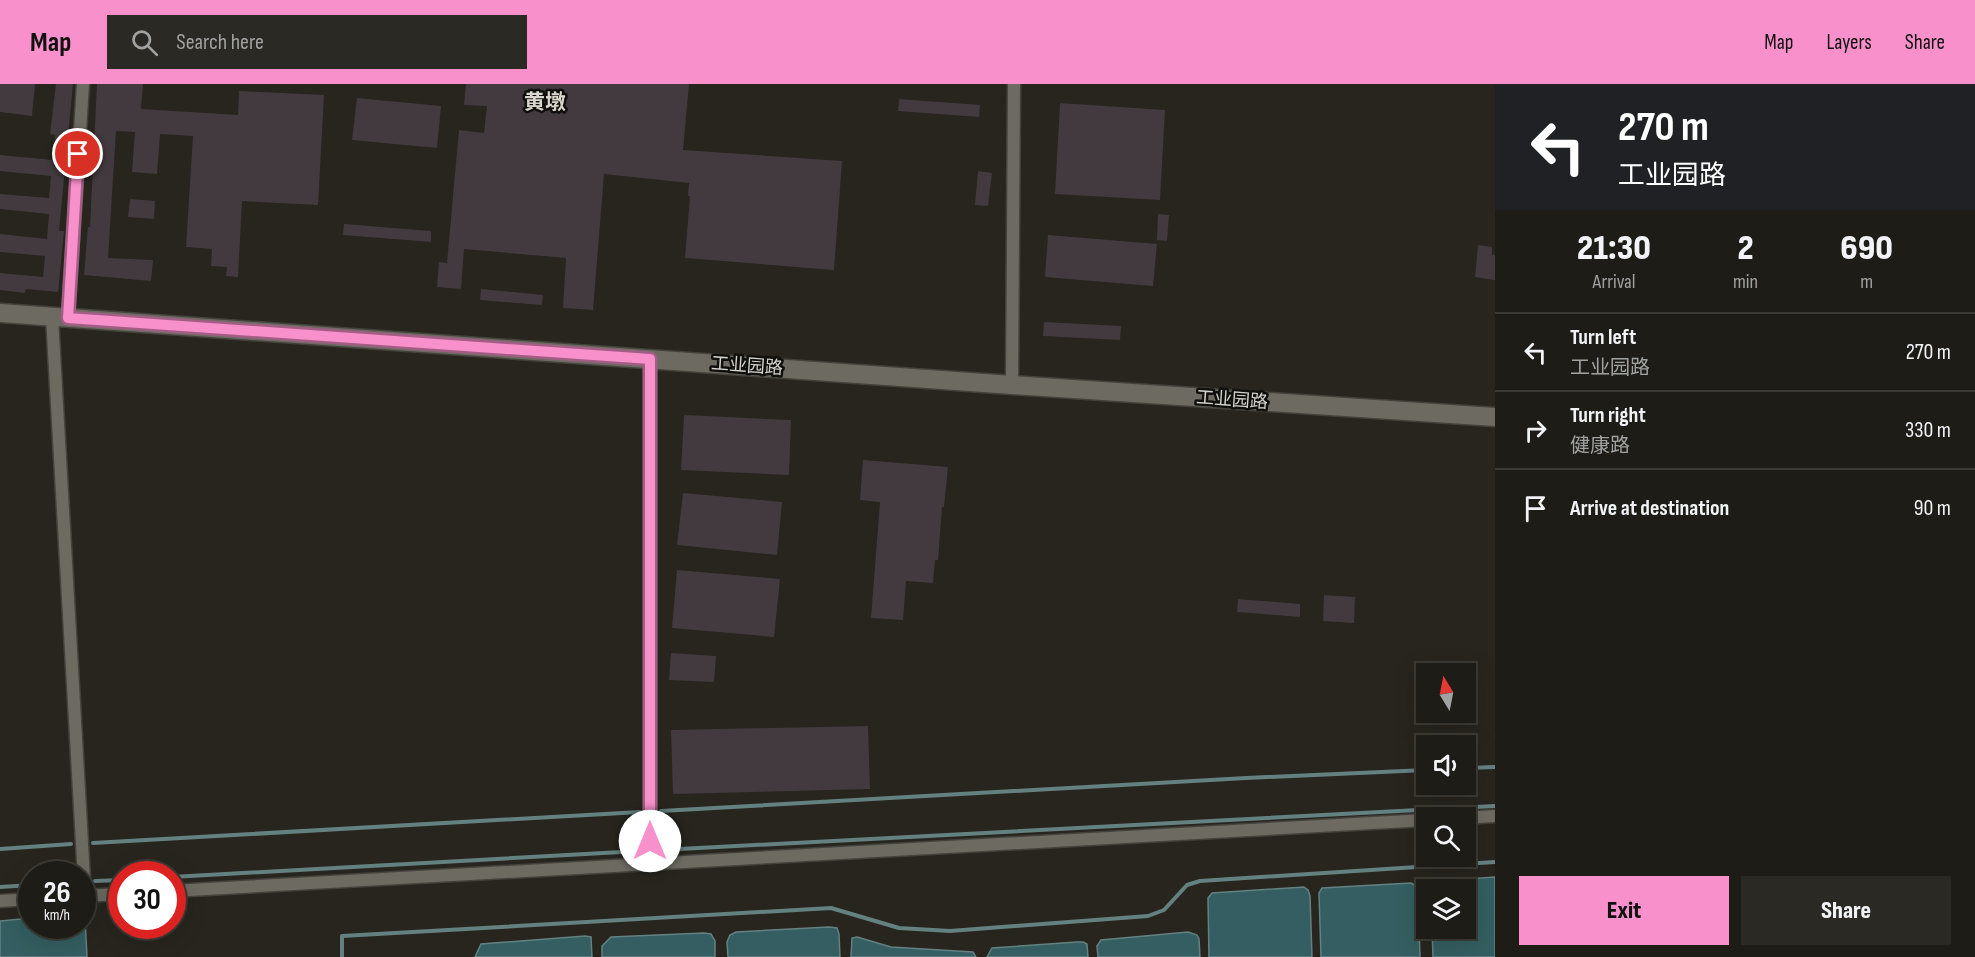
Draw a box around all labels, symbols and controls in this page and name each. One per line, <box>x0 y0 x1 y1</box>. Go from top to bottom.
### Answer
search box <box>107 15 527 69</box>
text: Map <box>30 26 71 59</box>
icon: search <box>128 26 161 59</box>
text: Search here <box>176 29 264 56</box>
text: Map <box>1764 30 1793 55</box>
text: Layers <box>1826 30 1872 55</box>
text: Share <box>1905 30 1945 55</box>
district label: 黄墩 <box>524 90 566 115</box>
text: 270 m <box>1618 102 1709 153</box>
icon: left <box>1519 108 1597 186</box>
pin <box>52 128 103 179</box>
icon: arrive <box>61 137 94 170</box>
text: 工业园路 <box>1618 160 1726 192</box>
text: 21:30 <box>1577 227 1651 270</box>
text: 2 <box>1737 227 1754 270</box>
text: 690 <box>1840 227 1893 270</box>
text: Arrival <box>1593 270 1636 294</box>
text: min <box>1733 270 1758 294</box>
text: m <box>1860 270 1873 294</box>
text: Turn left <box>1570 324 1636 351</box>
icon: left <box>1519 336 1552 369</box>
text: 270 m <box>1906 339 1951 366</box>
street label: 工业园路 <box>710 353 784 379</box>
text: 工业园路 <box>1570 356 1650 380</box>
street label: 工业园路 <box>1195 387 1269 413</box>
text: Turn right <box>1570 402 1646 429</box>
icon: right <box>1519 414 1552 447</box>
text: 330 m <box>1905 417 1951 444</box>
text: 健康路 <box>1570 434 1630 458</box>
icon: arrive <box>1519 492 1552 525</box>
text: Arrive at destination <box>1570 495 1729 522</box>
text: 90 m <box>1914 495 1951 522</box>
north arrow <box>1416 663 1476 723</box>
map controls <box>1416 663 1476 939</box>
button: sound <box>1416 735 1476 795</box>
button: search <box>1416 807 1476 867</box>
position arrow <box>618 809 682 873</box>
speed limit sign: 30 <box>108 861 186 939</box>
text: 26 <box>43 875 71 911</box>
button: Exit <box>1519 876 1729 945</box>
button: Share <box>1741 876 1951 945</box>
button: layers <box>1416 879 1476 939</box>
text: km/h <box>44 906 70 925</box>

